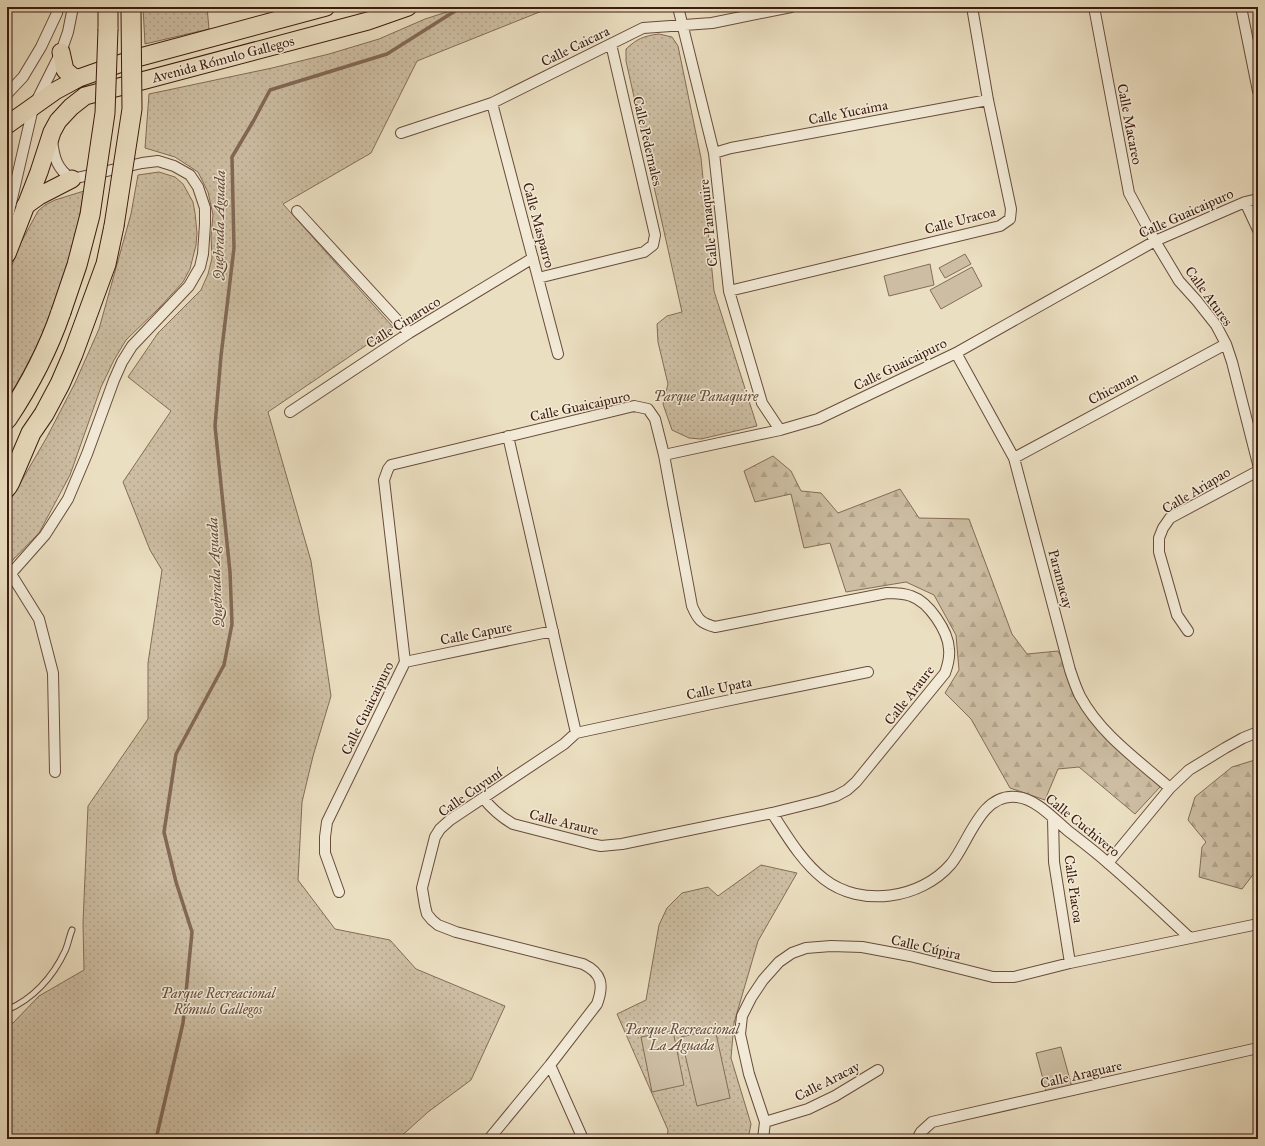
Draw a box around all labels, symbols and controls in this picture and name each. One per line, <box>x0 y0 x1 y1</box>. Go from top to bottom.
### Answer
street label: Calle Caicara <box>538 23 612 70</box>
street label: Avenida Rómulo Gallegos <box>149 32 296 87</box>
street label: Calle Macareo <box>1113 82 1146 166</box>
street label: Calle Pedernales <box>629 95 666 188</box>
street label: Calle Yucaima <box>807 96 889 129</box>
water label: Quebrada Aguada <box>209 170 229 281</box>
street label: Calle Panaquire <box>695 178 723 268</box>
street label: Calle Masparro <box>519 181 558 270</box>
street label: Calle Guaicaipuro <box>1136 185 1236 242</box>
street label: Calle Uracoa <box>923 203 998 238</box>
street label: Calle Atures <box>1181 263 1236 329</box>
street label: Calle Cinaruco <box>363 293 444 352</box>
street label: Calle Guaicaipuro <box>851 335 950 394</box>
street label: Chicanan <box>1085 368 1141 409</box>
street label: Calle Guaicaipuro <box>529 388 632 425</box>
park label: Parque Panaquire <box>654 388 759 405</box>
street label: Calle Ariapao <box>1159 463 1233 517</box>
water label: Quebrada Aguada <box>203 517 227 628</box>
street label: Paramacay <box>1044 548 1077 611</box>
street label: Calle Capure <box>439 618 514 649</box>
street label: Calle Guaicaipuro <box>338 659 397 758</box>
street label: Calle Araure <box>881 662 938 728</box>
street label: Calle Upata <box>685 673 753 704</box>
street label: Calle Cuyuní <box>435 764 506 821</box>
street label: Calle Cuchivero <box>1042 790 1123 861</box>
street label: Calle Araure <box>527 806 600 839</box>
street label: Calle Piacoa <box>1060 854 1087 924</box>
street label: Calle Cúpira <box>889 931 962 964</box>
park label: Parque Recreacional Rómulo Gallegos <box>161 985 277 1018</box>
park label: Parque Recreacional La Aguada <box>625 1021 741 1054</box>
street label: Calle Araguare <box>1039 1057 1124 1092</box>
street label: Calle Aracay <box>792 1058 863 1105</box>

